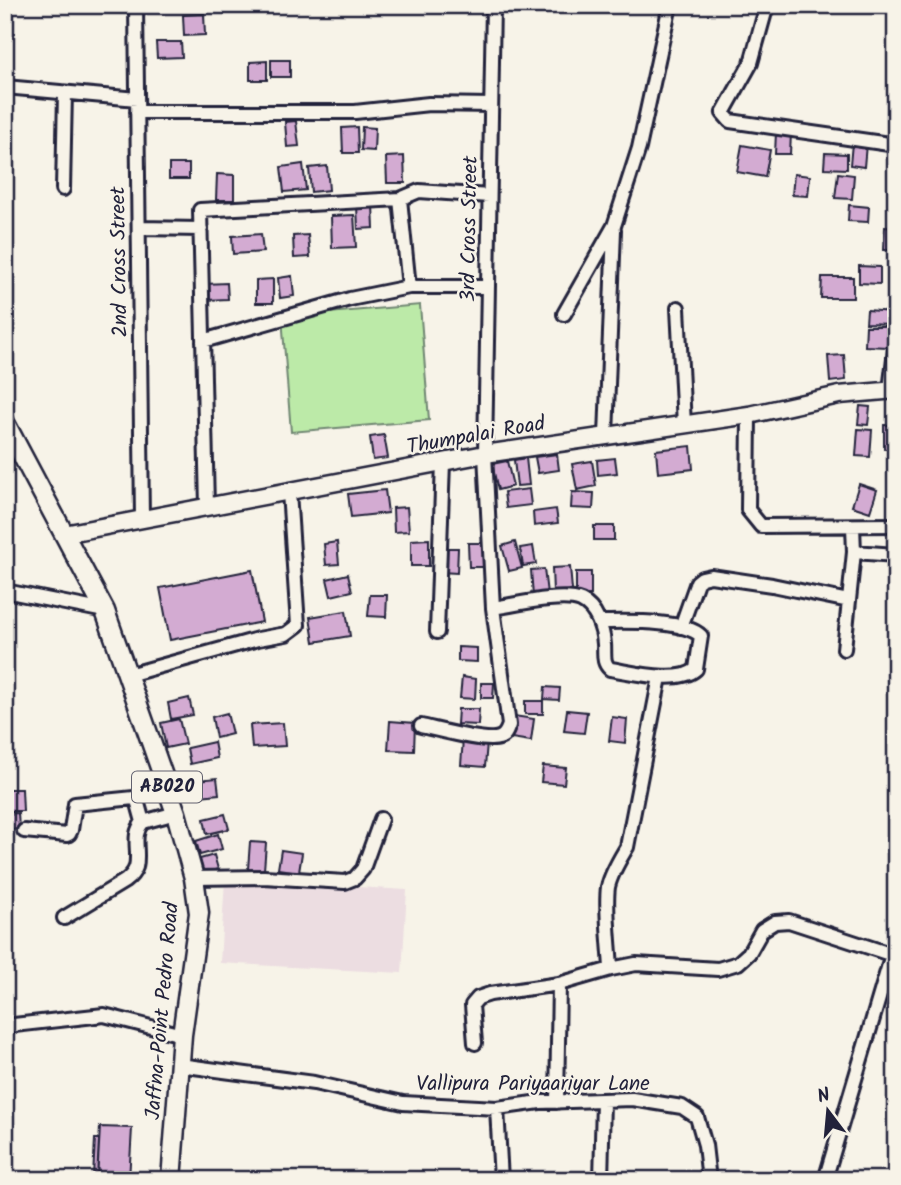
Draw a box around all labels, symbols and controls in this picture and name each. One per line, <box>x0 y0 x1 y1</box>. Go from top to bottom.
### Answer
street label: 3rd Cross Street <box>452 155 488 303</box>
street label: 2nd Cross Street <box>102 185 138 338</box>
street label: Thumpalai Road <box>404 408 548 464</box>
road number: AB020 <box>132 772 202 802</box>
street label: Jaffna-Point Pedro Road <box>137 900 189 1121</box>
street label: Vallipura Pariyaariyar Lane <box>416 1068 650 1101</box>
north arrow <box>792 1076 862 1146</box>
text: N <box>814 1081 834 1113</box>

